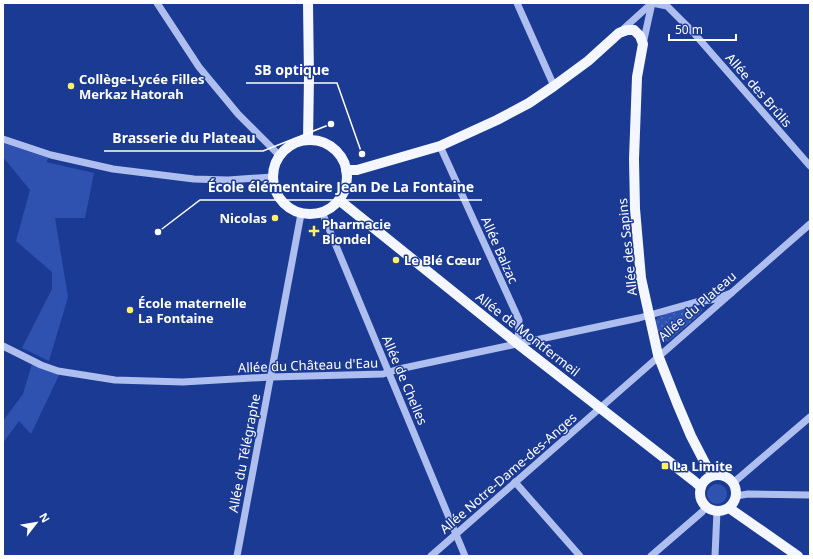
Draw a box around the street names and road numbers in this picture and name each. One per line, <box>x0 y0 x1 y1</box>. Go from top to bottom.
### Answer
street label: Allée des Brûlis <box>722 49 796 131</box>
street label: Allée des Sapins <box>613 197 641 297</box>
street label: Allée Balzac <box>477 214 523 286</box>
street label: Allée du Plateau <box>654 267 740 345</box>
street label: Allée de Montfermeil <box>472 288 584 380</box>
street label: Allée de Chelles <box>378 332 432 428</box>
street label: Allée du Château d'Eau <box>238 354 378 376</box>
street label: Allée du Télégraphe <box>224 392 264 514</box>
street label: Allée Notre-Dame-des-Anges <box>436 408 580 538</box>

